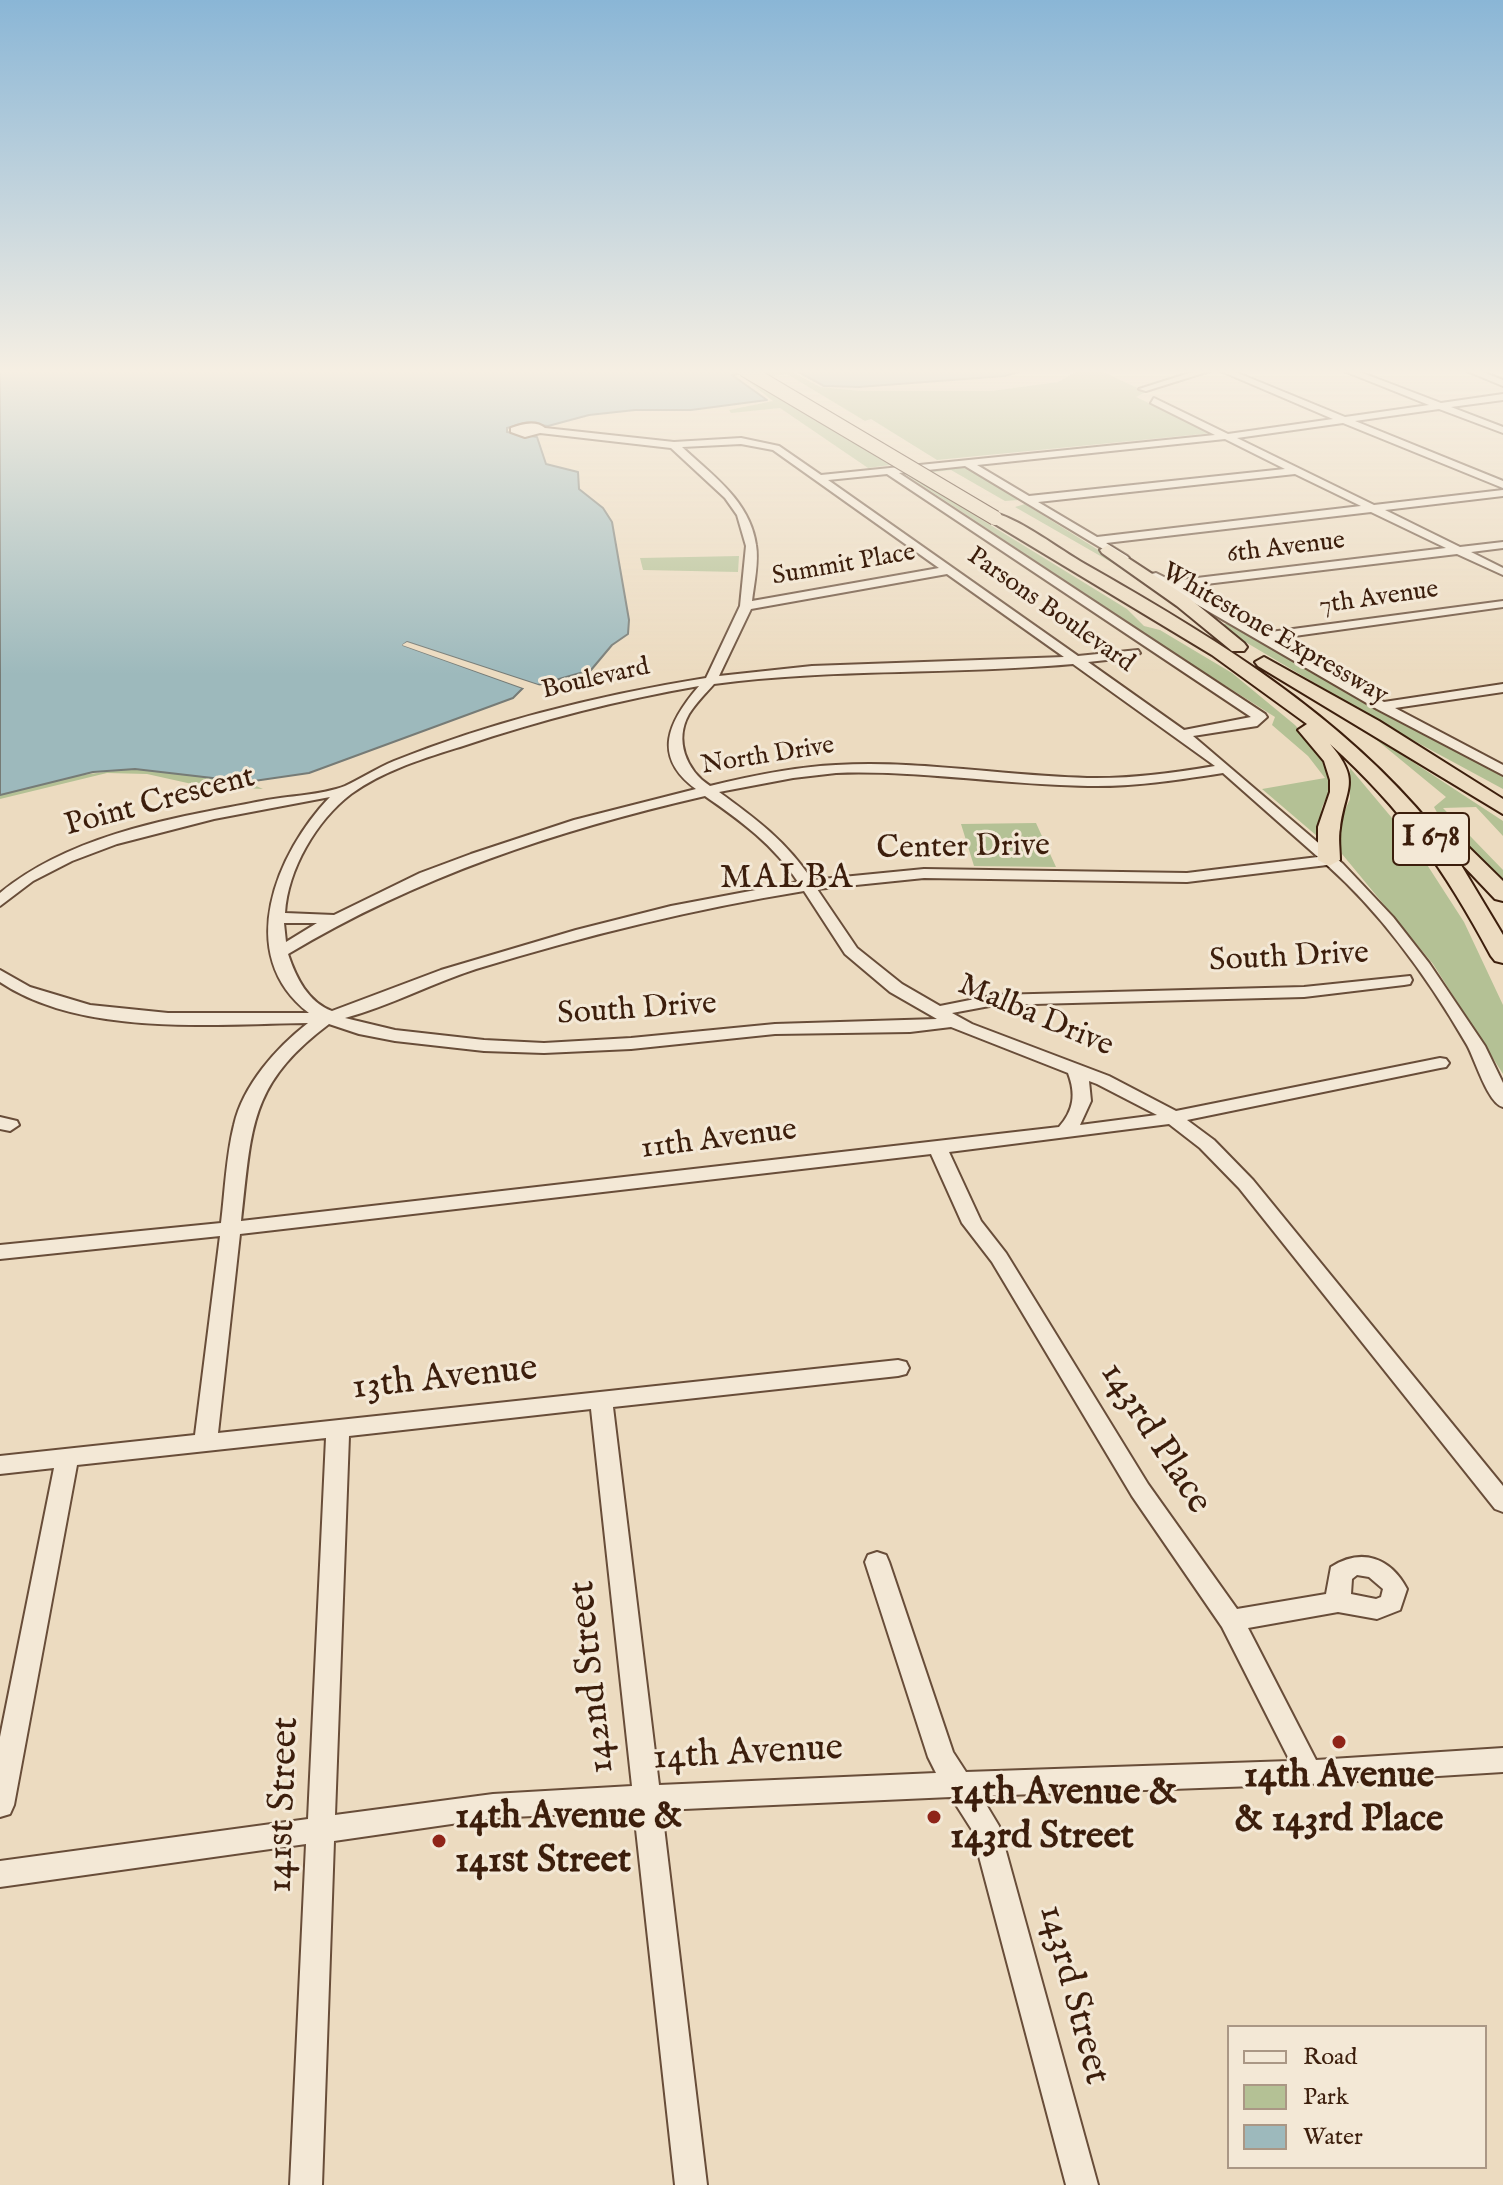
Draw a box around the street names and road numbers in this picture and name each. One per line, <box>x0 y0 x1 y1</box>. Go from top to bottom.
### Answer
street label: 6th Avenue <box>1225 526 1347 572</box>
street label: Summit Place <box>770 538 918 594</box>
street label: Parsons Boulevard <box>960 542 1140 680</box>
street label: Whitestone Expressway <box>1155 557 1393 713</box>
street label: 7th Avenue <box>1317 575 1441 623</box>
street label: Boulevard <box>539 652 653 708</box>
street label: North Drive <box>699 731 837 783</box>
street label: Point Crescent <box>61 759 259 847</box>
road number: I 678 <box>1393 813 1469 865</box>
street label: Center Drive <box>876 828 1050 870</box>
street label: South Drive <box>1208 936 1370 982</box>
street label: Malba Drive <box>951 967 1119 1067</box>
street label: South Drive <box>556 986 718 1036</box>
street label: 11th Avenue <box>639 1112 799 1170</box>
street label: 13th Avenue <box>350 1348 540 1412</box>
street label: 143rd Place <box>1088 1354 1220 1524</box>
street label: 142nd Street <box>561 1578 627 1776</box>
street label: 141st Street <box>259 1716 311 1894</box>
street label: 14th Avenue <box>652 1727 844 1783</box>
street label: 143rd Street <box>1026 1900 1118 2090</box>

